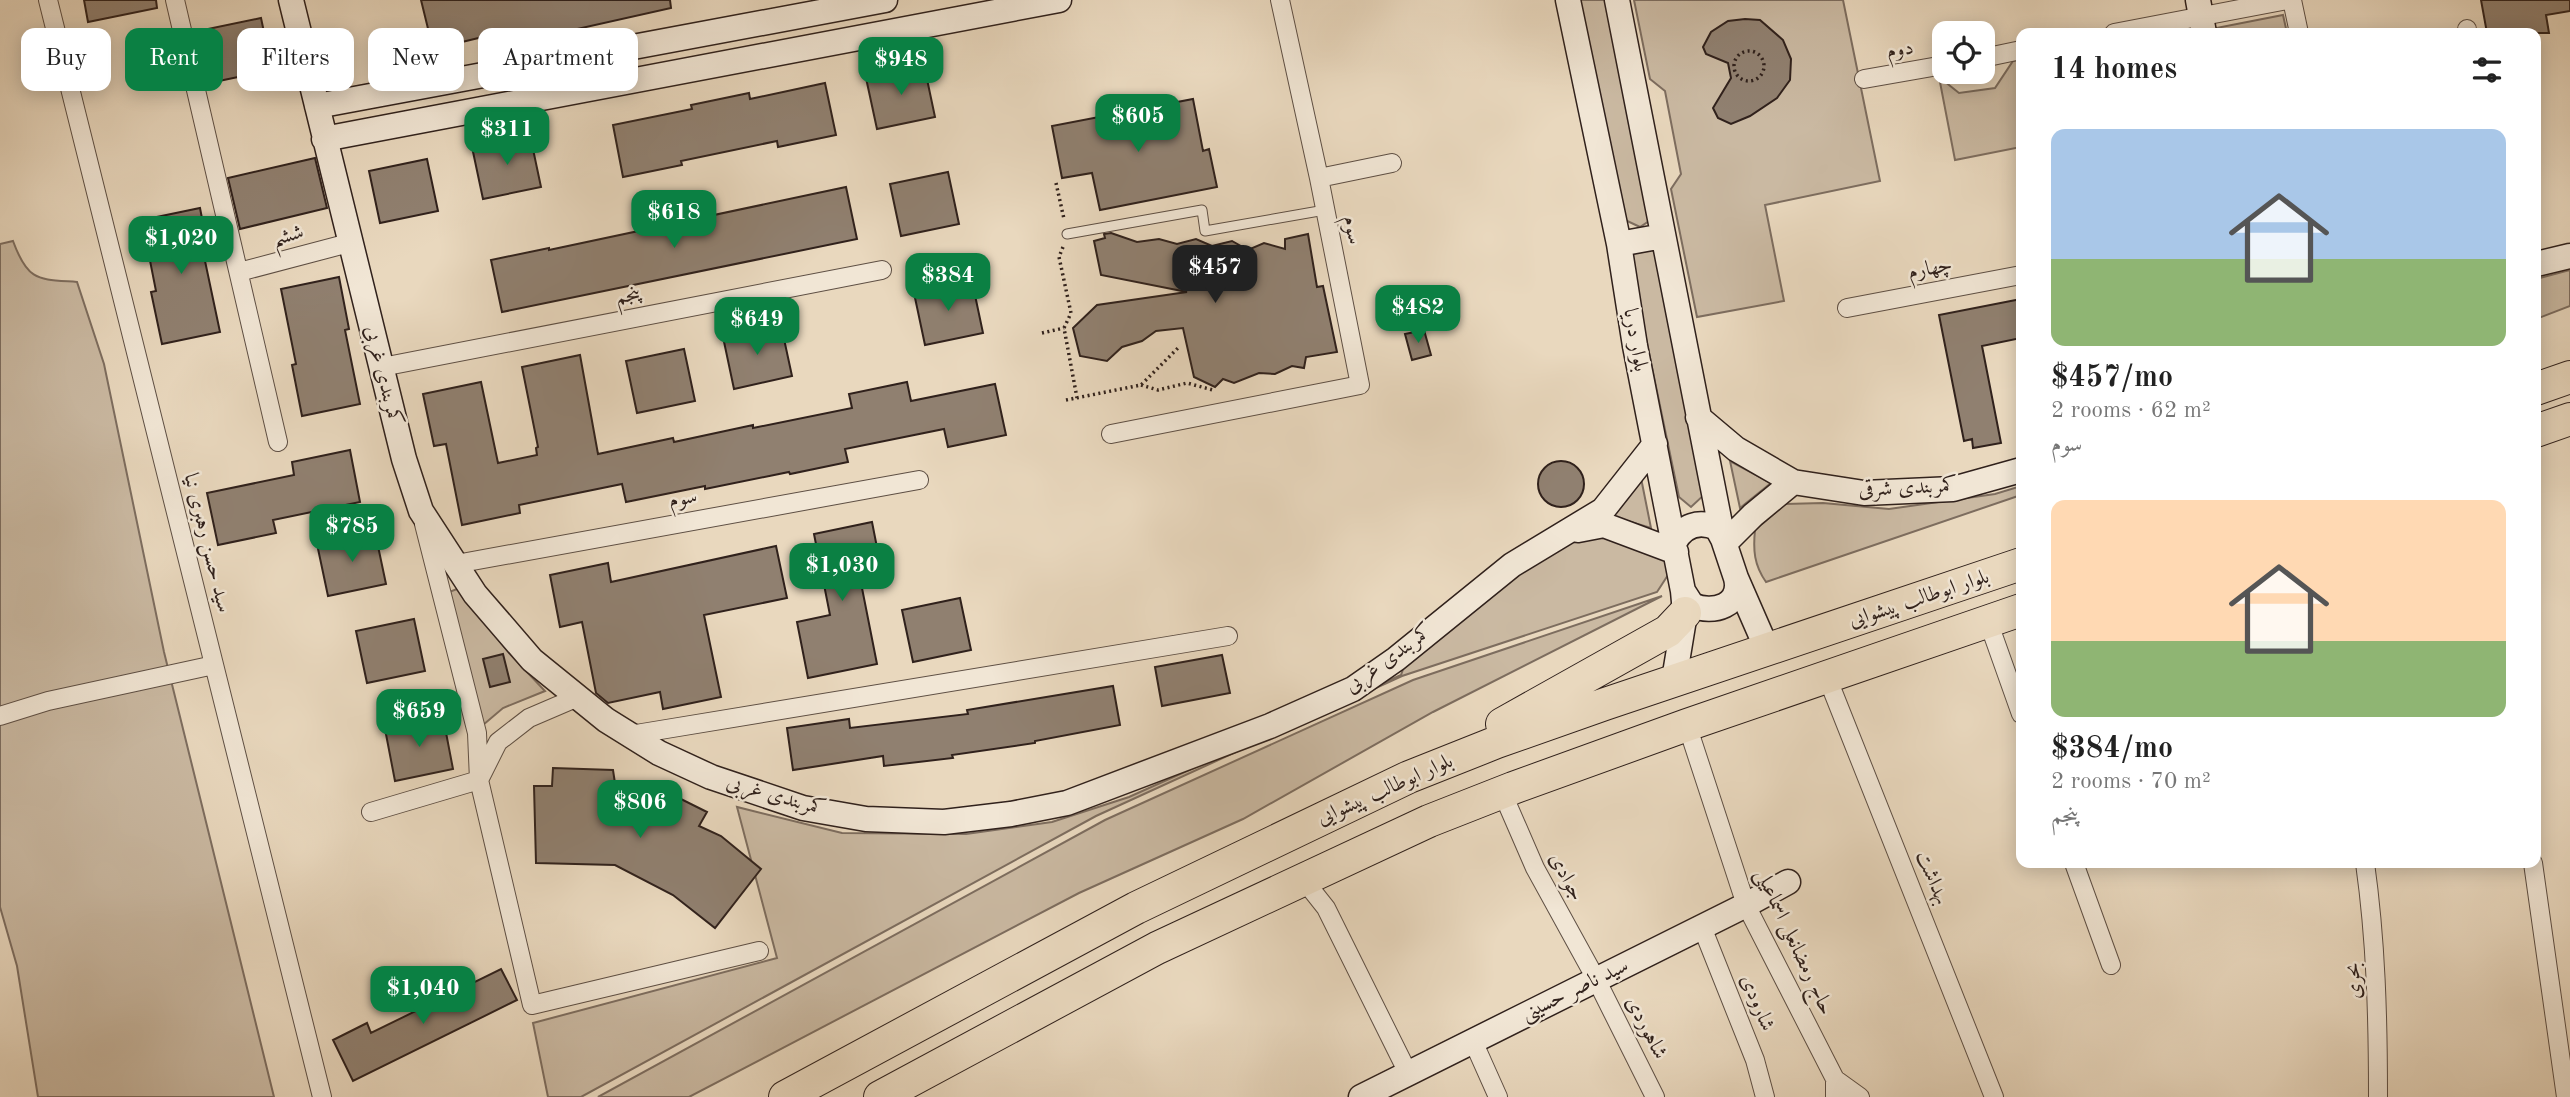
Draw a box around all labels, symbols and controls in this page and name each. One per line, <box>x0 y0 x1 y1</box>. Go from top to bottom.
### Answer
map controls <box>1932 21 1995 84</box>
button: locate <box>1932 21 1995 84</box>
chip: Buy <box>21 28 111 91</box>
chip: Rent <box>125 28 223 91</box>
chip: Filters <box>237 28 354 91</box>
chip: New <box>368 28 464 91</box>
chip: Apartment <box>478 28 638 91</box>
street label: دوم <box>1885 37 1916 69</box>
pin: $948 <box>860 38 942 97</box>
text: $948 <box>874 48 928 71</box>
icon: filters <box>2468 51 2506 89</box>
text: 14 homes <box>2051 55 2177 85</box>
pin: $605 <box>1097 94 1179 154</box>
text: $605 <box>1111 105 1165 128</box>
pin: $311 <box>466 108 548 167</box>
text: $311 <box>480 118 534 141</box>
icon: home <box>2216 175 2342 301</box>
pin: $618 <box>633 190 715 250</box>
text: $618 <box>647 201 701 224</box>
street label: سوم <box>1333 214 1365 247</box>
pin: $1,020 <box>124 216 238 276</box>
street label: ششم <box>270 222 308 259</box>
text: $1,020 <box>144 227 218 250</box>
pin: $457 <box>1174 246 1256 305</box>
pin: $384 <box>907 254 989 313</box>
street label: چهارم <box>1906 254 1955 289</box>
text: $457 <box>1188 256 1242 279</box>
text: $384 <box>921 264 975 287</box>
street label: پنجم <box>614 283 645 317</box>
pin: $482 <box>1377 286 1459 345</box>
text: $482 <box>1391 296 1445 319</box>
pin: $649 <box>716 298 798 357</box>
street label: بلوار دریا <box>1618 307 1651 374</box>
text: $649 <box>730 308 784 331</box>
street label: کمربندی غربی <box>357 323 408 429</box>
text: $457/mo <box>2051 363 2173 393</box>
text: 2 rooms · 62 m² <box>2051 399 2211 422</box>
text: سوم <box>2051 433 2082 456</box>
street label: سید حسن رهبری نیا <box>178 471 234 615</box>
street label: کمربندی شرقی <box>1858 473 1958 503</box>
street label: سوم <box>667 486 700 518</box>
pin: $785 <box>311 504 393 564</box>
text: $785 <box>325 515 379 538</box>
pin: $1,030 <box>785 544 899 603</box>
icon: home <box>2216 546 2342 672</box>
text: $1,030 <box>805 554 879 577</box>
street label: بلوار ابوطالب پیشوایی <box>1846 566 1992 633</box>
street label: کمربندی غربی <box>1340 619 1438 700</box>
pin: $659 <box>378 690 460 749</box>
text: $659 <box>392 700 446 723</box>
text: $384/mo <box>2051 734 2173 764</box>
street label: بلوار ابوطالب پیشوایی <box>1314 751 1457 831</box>
street label: کمربندی غربی <box>723 770 829 823</box>
text: 2 rooms · 70 m² <box>2051 770 2211 793</box>
pin: $806 <box>599 780 681 840</box>
text: $806 <box>613 791 667 814</box>
text: پنجم <box>2051 804 2079 827</box>
street label: بهداشت <box>1910 848 1953 909</box>
street label: جوادی <box>1544 850 1587 905</box>
street label: حاج رمضانعلی اسماعیلی <box>1745 866 1837 1021</box>
street label: سید ناصر حسینی <box>1518 955 1633 1028</box>
street label: بحری <box>2343 962 2366 1000</box>
pin: $1,040 <box>366 967 480 1026</box>
street label: شارودی <box>1736 972 1778 1034</box>
text: $1,040 <box>386 977 460 1000</box>
street label: شاهوردی <box>1620 993 1671 1063</box>

